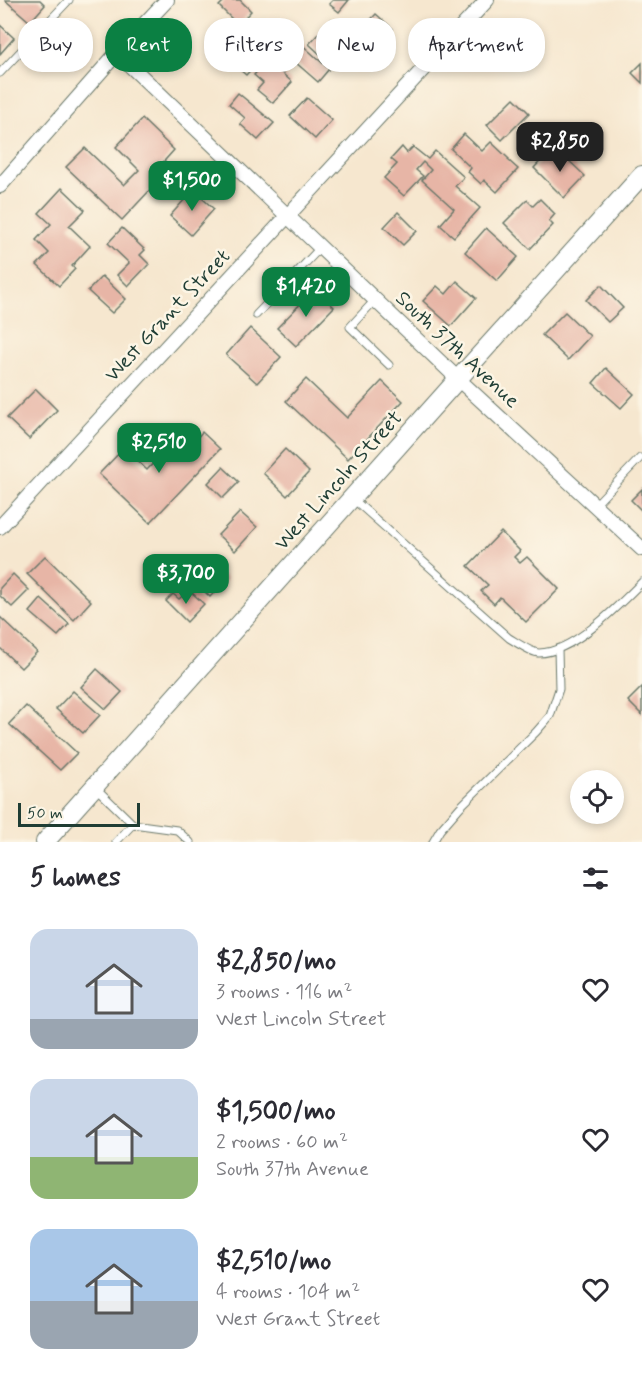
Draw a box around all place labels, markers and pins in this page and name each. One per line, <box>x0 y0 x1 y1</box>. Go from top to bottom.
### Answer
pin: $2,850 <box>511 122 609 173</box>
pin: $1,500 <box>143 161 241 212</box>
pin: $1,420 <box>257 267 355 318</box>
pin: $2,510 <box>110 423 208 474</box>
pin: $3,700 <box>137 554 235 605</box>

